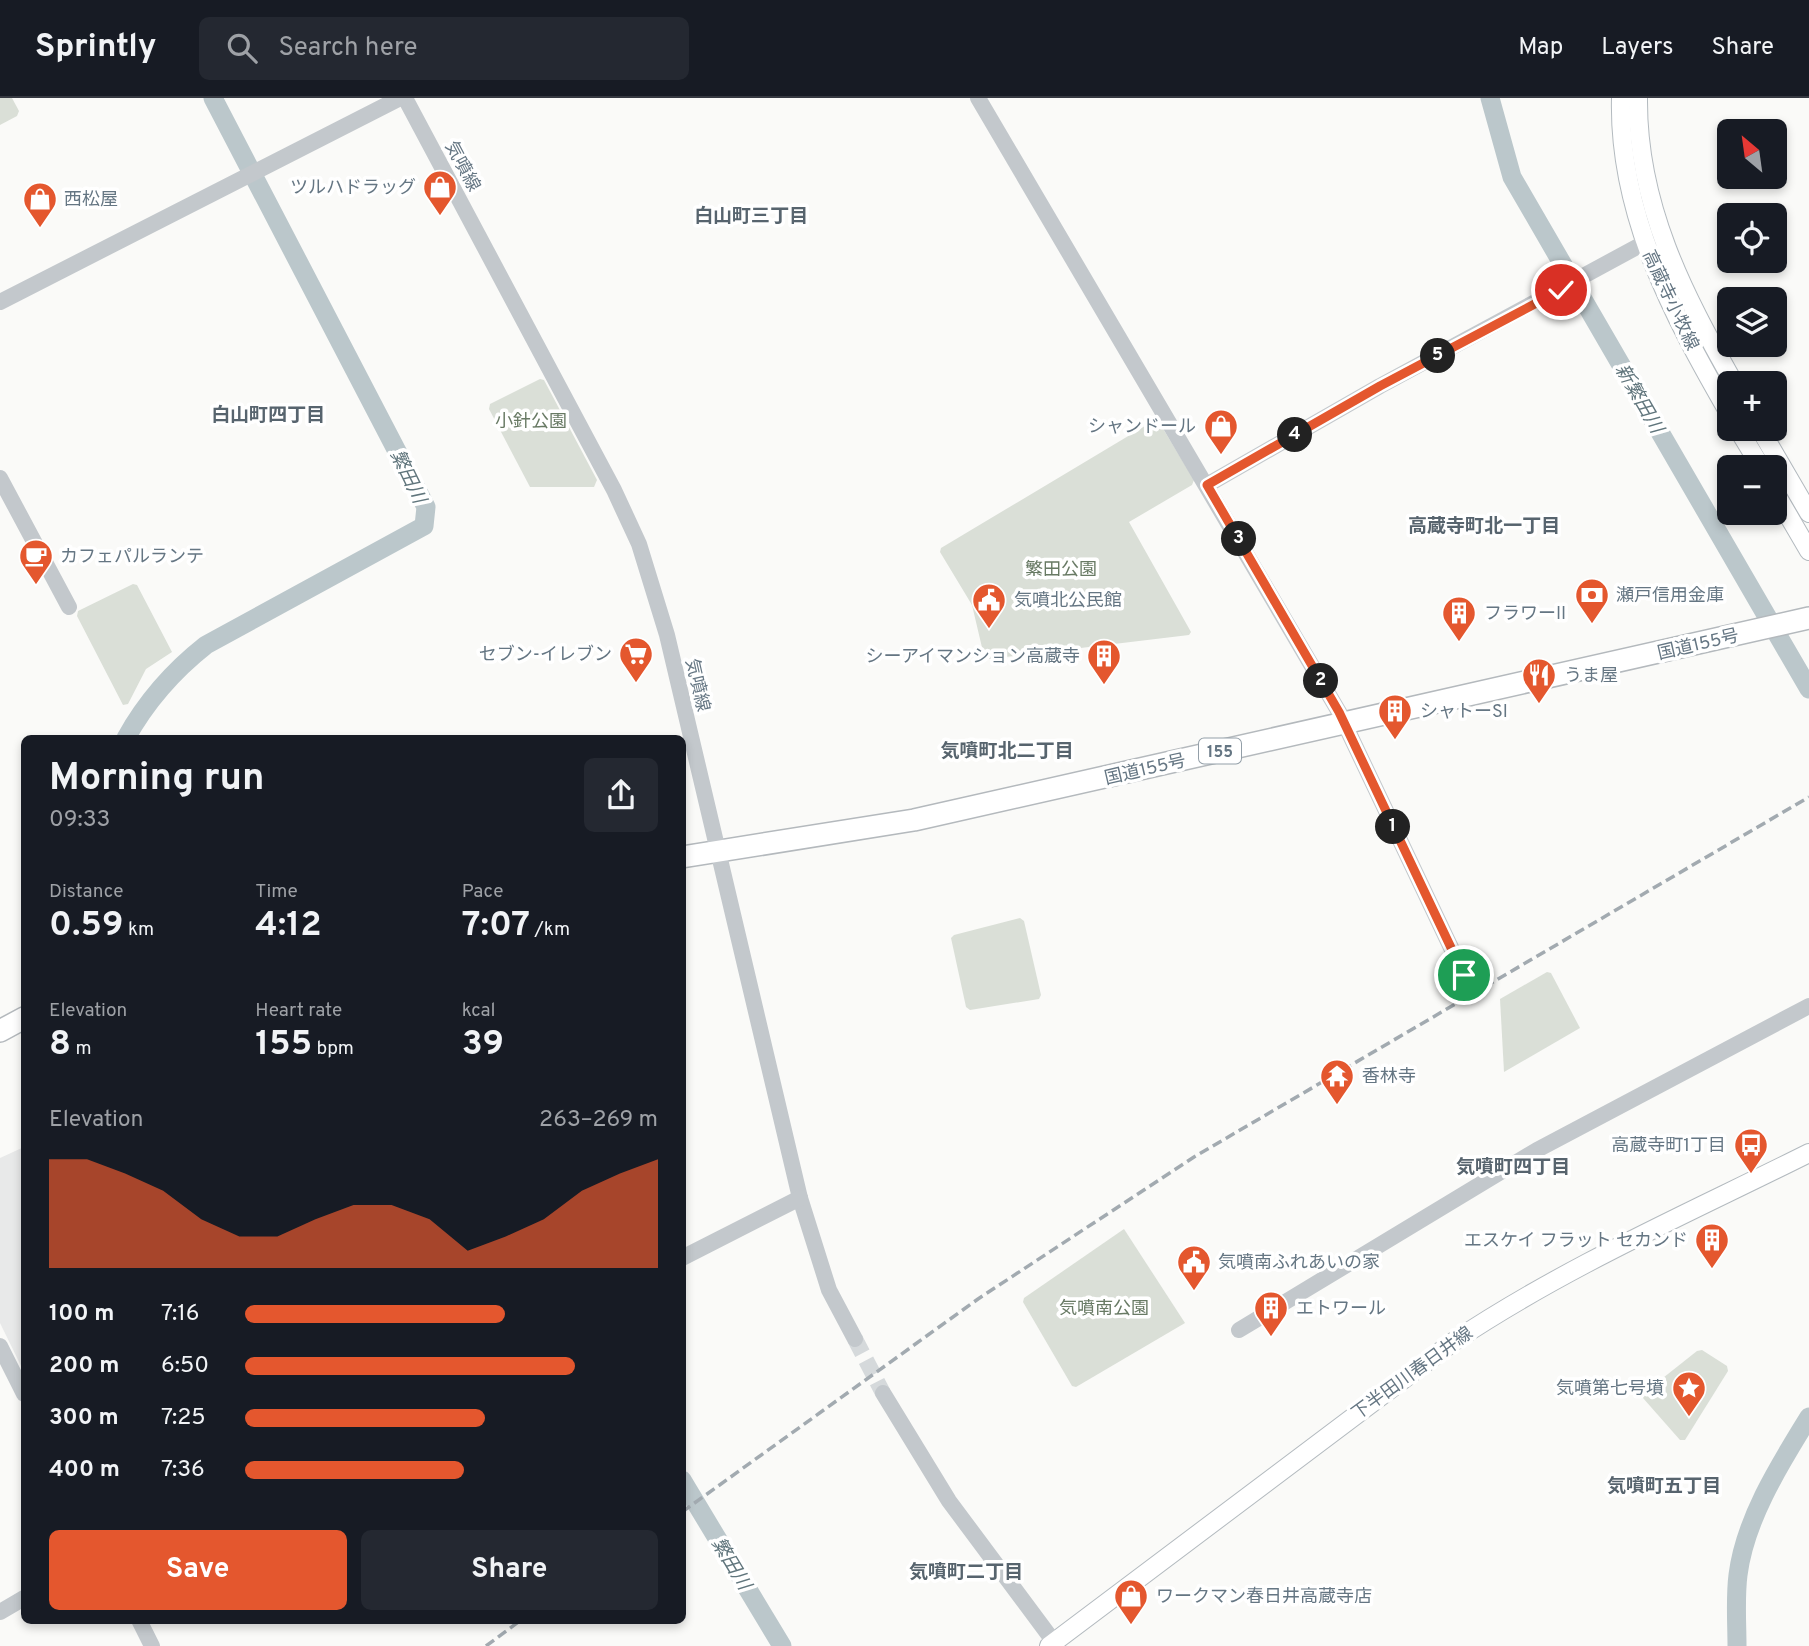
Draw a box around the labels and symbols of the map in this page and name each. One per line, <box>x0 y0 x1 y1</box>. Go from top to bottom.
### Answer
north arrow <box>1717 119 1787 189</box>
street label: 気噴線 <box>439 137 485 196</box>
shop icon: ツルハドラッグ <box>421 168 459 217</box>
place label: ツルハドラッグ <box>290 177 416 200</box>
shop icon: 西松屋 <box>21 180 59 229</box>
place label: 西松屋 <box>64 189 118 212</box>
district label: 白山町三丁目 <box>694 205 808 229</box>
street label: 高蔵寺小牧線 <box>1636 247 1703 354</box>
pin <box>1531 260 1591 320</box>
pin: 5 <box>1420 338 1456 374</box>
water label: 新繁田川 <box>1609 360 1669 440</box>
district label: 白山町四丁目 <box>211 404 325 428</box>
shop icon: シャンドール <box>1202 407 1240 456</box>
park label: 小針公園 <box>495 411 567 434</box>
place label: シャンドール <box>1088 416 1196 439</box>
pin: 4 <box>1278 418 1312 452</box>
water label: 繁田川 <box>384 446 431 510</box>
district label: 高蔵寺町北一丁目 <box>1408 515 1560 539</box>
pin: 3 <box>1222 522 1256 556</box>
cafe icon: カフェパルランテ <box>17 537 55 586</box>
place label: カフェパルランテ <box>60 546 204 569</box>
park label: 繁田公園 <box>1025 559 1097 582</box>
bank icon: 瀬戸信用金庫 <box>1573 576 1611 625</box>
public building icon: 気噴北公民館 <box>970 581 1008 630</box>
place label: 瀬戸信用金庫 <box>1616 585 1724 608</box>
place label: 気噴北公民館 <box>1014 590 1122 613</box>
building icon: フラワーII <box>1440 594 1478 643</box>
place label: フラワーII <box>1484 603 1566 626</box>
street label: 国道155号 <box>1655 625 1741 666</box>
supermarket icon: セブン-イレブン <box>617 635 655 684</box>
building icon: シーアイマンション高蔵寺 <box>1085 637 1123 686</box>
place label: セブン-イレブン <box>479 644 612 667</box>
place label: シーアイマンション高蔵寺 <box>866 646 1080 669</box>
street label: 気噴線 <box>679 656 714 714</box>
restaurant icon: うま屋 <box>1520 656 1558 705</box>
pin: 2 <box>1304 664 1338 698</box>
place label: うま屋 <box>1564 665 1618 688</box>
building icon: シャトーSI <box>1376 692 1414 741</box>
place label: シャトーSI <box>1420 701 1508 724</box>
road number: 155 <box>1199 738 1241 764</box>
district label: 気噴町北二丁目 <box>940 740 1074 764</box>
street label: 国道155号 <box>1102 750 1188 791</box>
pin: 1 <box>1376 810 1410 844</box>
pin <box>1434 945 1494 1005</box>
temple icon: 香林寺 <box>1318 1057 1356 1106</box>
place label: 香林寺 <box>1362 1066 1416 1089</box>
bus stop icon: 高蔵寺町1丁目 <box>1732 1126 1770 1175</box>
place label: 高蔵寺町1丁目 <box>1611 1135 1726 1158</box>
district label: 気噴町四丁目 <box>1456 1156 1570 1180</box>
building icon: エスケイ フラット セカンド <box>1693 1221 1731 1270</box>
place label: エスケイ フラット セカンド <box>1464 1230 1688 1253</box>
public building icon: 気噴南ふれあいの家 <box>1175 1243 1213 1292</box>
place label: 気噴南ふれあいの家 <box>1218 1252 1380 1275</box>
building icon: エトワール <box>1252 1289 1290 1338</box>
park label: 気噴南公園 <box>1059 1298 1149 1321</box>
place label: エトワール <box>1296 1298 1386 1321</box>
street label: 下半田川春日井線 <box>1348 1323 1478 1426</box>
place icon: 気噴第七号墳 <box>1670 1369 1708 1418</box>
place label: 気噴第七号墳 <box>1556 1378 1664 1401</box>
district label: 気噴町五丁目 <box>1607 1475 1721 1499</box>
water label: 繁田川 <box>705 1533 756 1596</box>
district label: 気噴町二丁目 <box>909 1561 1023 1585</box>
shop icon: ワークマン春日井高蔵寺店 <box>1112 1577 1150 1626</box>
place label: ワークマン春日井高蔵寺店 <box>1156 1586 1372 1609</box>

